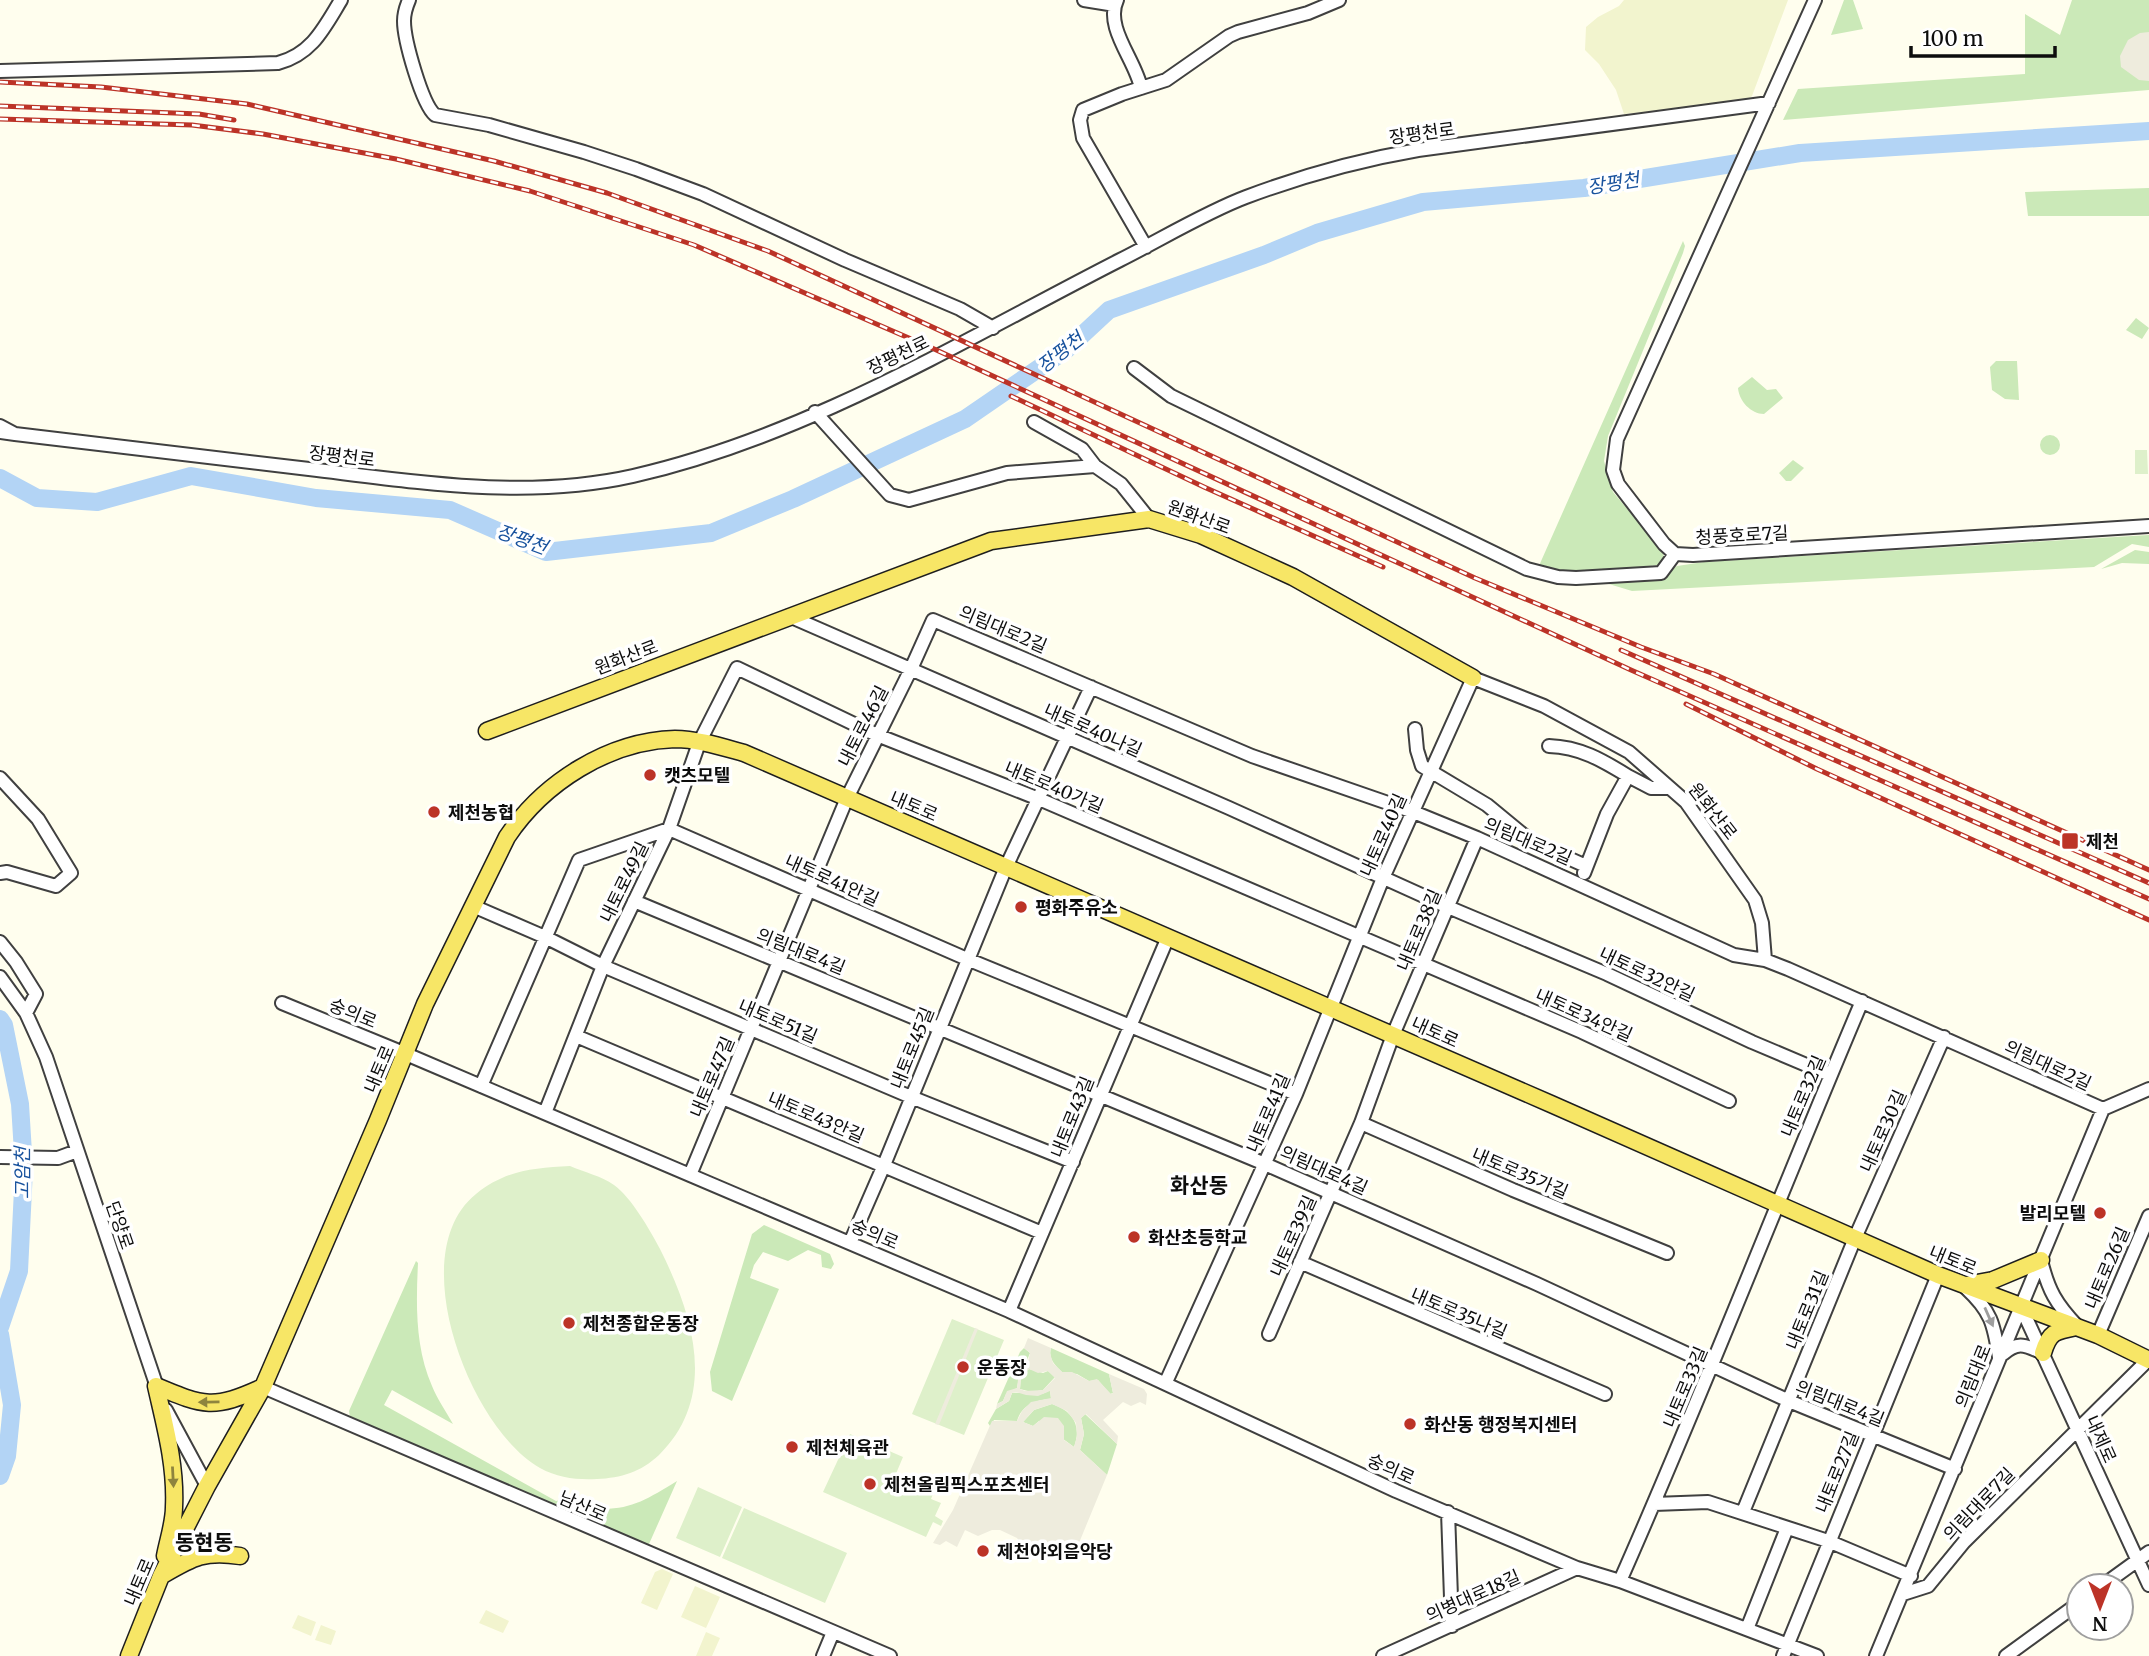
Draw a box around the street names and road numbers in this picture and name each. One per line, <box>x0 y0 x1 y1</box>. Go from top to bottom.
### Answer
street label: 장평천로 <box>1388 117 1456 149</box>
street label: 장평천로 <box>863 330 933 380</box>
street label: 장평천로 <box>308 441 376 471</box>
street label: 원화산로 <box>1164 495 1234 539</box>
street label: 청풍호로7길 <box>1695 521 1789 549</box>
street label: 의림대로2길 <box>955 600 1051 658</box>
street label: 원화산로 <box>591 634 661 680</box>
street label: 내토로46길 <box>833 682 893 770</box>
street label: 내토로40나길 <box>1040 698 1146 762</box>
street label: 내토로40가길 <box>1001 756 1107 818</box>
street label: 원화산로 <box>1684 778 1742 844</box>
street label: 내토로 <box>887 786 941 826</box>
street label: 내토로40길 <box>1354 790 1412 880</box>
street label: 의림대로2길 <box>1480 812 1576 870</box>
street label: 내토로49길 <box>595 838 653 926</box>
street label: 내토로41안길 <box>781 849 883 911</box>
street label: 내토로38길 <box>1391 885 1447 975</box>
street label: 의림대로4길 <box>753 923 849 979</box>
street label: 내토로32안길 <box>1595 942 1699 1006</box>
street label: 내토로34안길 <box>1532 983 1636 1047</box>
street label: 숭의로 <box>326 993 380 1033</box>
street label: 내토로51길 <box>735 994 821 1048</box>
street label: 내토로45길 <box>885 1004 939 1092</box>
street label: 내토로 <box>1408 1011 1462 1053</box>
street label: 내토로47길 <box>685 1033 739 1121</box>
street label: 의림대로2길 <box>2001 1035 2095 1095</box>
street label: 내토로 <box>359 1042 399 1096</box>
street label: 내토로32길 <box>1775 1052 1831 1140</box>
street label: 내토로41길 <box>1241 1070 1295 1156</box>
street label: 내토로43길 <box>1045 1073 1099 1161</box>
street label: 내토로43안길 <box>764 1086 868 1148</box>
street label: 내토로30길 <box>1855 1086 1911 1176</box>
street label: 의림대로4길 <box>1276 1140 1372 1200</box>
street label: 내토로35가길 <box>1468 1142 1572 1204</box>
street label: 내토로39길 <box>1265 1192 1321 1280</box>
street label: 단양로 <box>101 1198 139 1252</box>
street label: 숭의로 <box>848 1214 902 1254</box>
street label: 내토로26길 <box>2079 1223 2135 1313</box>
street label: 내토로 <box>1926 1240 1980 1280</box>
street label: 내토로31길 <box>1781 1267 1833 1353</box>
street label: 내토로35나길 <box>1407 1282 1511 1344</box>
street label: 의림대로 <box>1950 1341 1996 1411</box>
street label: 내토로33길 <box>1658 1343 1712 1431</box>
street label: 의림대로4길 <box>1792 1375 1888 1431</box>
street label: 내제로 <box>2080 1412 2122 1466</box>
street label: 내토로27길 <box>1810 1428 1864 1516</box>
street label: 숭의로 <box>1364 1448 1418 1490</box>
street label: 의림대로7길 <box>1938 1463 2020 1545</box>
street label: 남산로 <box>556 1486 610 1526</box>
street label: 내토로 <box>119 1555 159 1609</box>
street label: 의병대로18길 <box>1422 1565 1524 1627</box>

